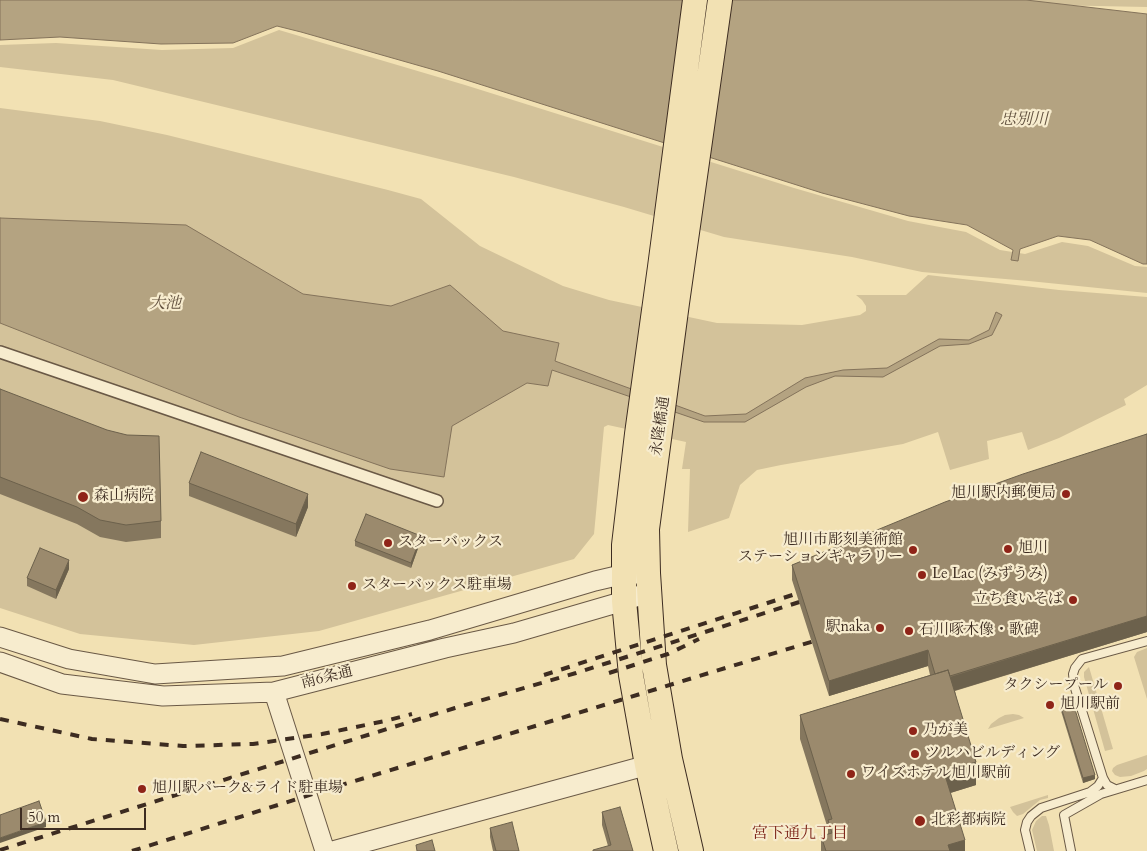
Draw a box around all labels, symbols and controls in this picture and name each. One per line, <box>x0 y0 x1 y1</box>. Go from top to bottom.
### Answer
water label: 忠別川 <box>1000 110 1048 130</box>
water label: 大池 <box>149 294 181 314</box>
street label: 永隆橋通 <box>648 395 674 457</box>
place label: 旭川駅内郵便局 <box>951 485 1056 503</box>
place label: 森山病院 <box>94 488 154 506</box>
marker: 旭川駅内郵便局 <box>1060 488 1072 500</box>
marker: 森山病院 <box>76 490 90 504</box>
place label: 旭川市彫刻美術館 ステーションギャラリー <box>738 532 903 567</box>
place label: スターバックス <box>398 534 503 552</box>
marker: スターバックス <box>382 537 394 549</box>
place label: 旭川 <box>1018 540 1048 558</box>
marker: 旭川 <box>1002 543 1014 555</box>
marker: 旭川市彫刻美術館 ステーションギャラリー <box>907 544 919 556</box>
place label: Le Lac (みずうみ) <box>932 566 1048 584</box>
marker: Le Lac (みずうみ) <box>916 569 928 581</box>
place label: スターバックス駐車場 <box>362 577 512 595</box>
marker: スターバックス駐車場 <box>346 580 358 592</box>
place label: 立ち食いそば <box>973 591 1063 609</box>
marker: 立ち食いそば <box>1067 594 1079 606</box>
place label: 駅naka <box>825 619 870 637</box>
marker: 駅naka <box>874 622 886 634</box>
place label: 石川啄木像・歌碑 <box>919 622 1039 640</box>
marker: 石川啄木像・歌碑 <box>903 625 915 637</box>
street label: 南6条通 <box>299 663 355 693</box>
place label: タクシープール <box>1003 677 1108 695</box>
marker: タクシープール <box>1112 680 1124 692</box>
place label: 旭川駅前 <box>1060 696 1120 714</box>
marker: 旭川駅前 <box>1044 699 1056 711</box>
place label: 乃が美 <box>923 722 968 740</box>
marker: 乃が美 <box>907 725 919 737</box>
place label: ツルハビルディング <box>925 745 1060 763</box>
marker: ツルハビルディング <box>909 748 921 760</box>
place label: ワイズホテル旭川駅前 <box>861 765 1011 783</box>
marker: ワイズホテル旭川駅前 <box>845 768 857 780</box>
place label: 旭川駅パーク&ライド駐車場 <box>152 780 343 798</box>
marker: 旭川駅パーク&ライド駐車場 <box>136 783 148 795</box>
scale bar <box>22 798 149 830</box>
text: 50 m <box>28 807 60 827</box>
place label: 北彩都病院 <box>931 812 1006 830</box>
marker: 北彩都病院 <box>913 814 927 828</box>
district label: 宮下通九丁目 <box>752 824 848 844</box>

